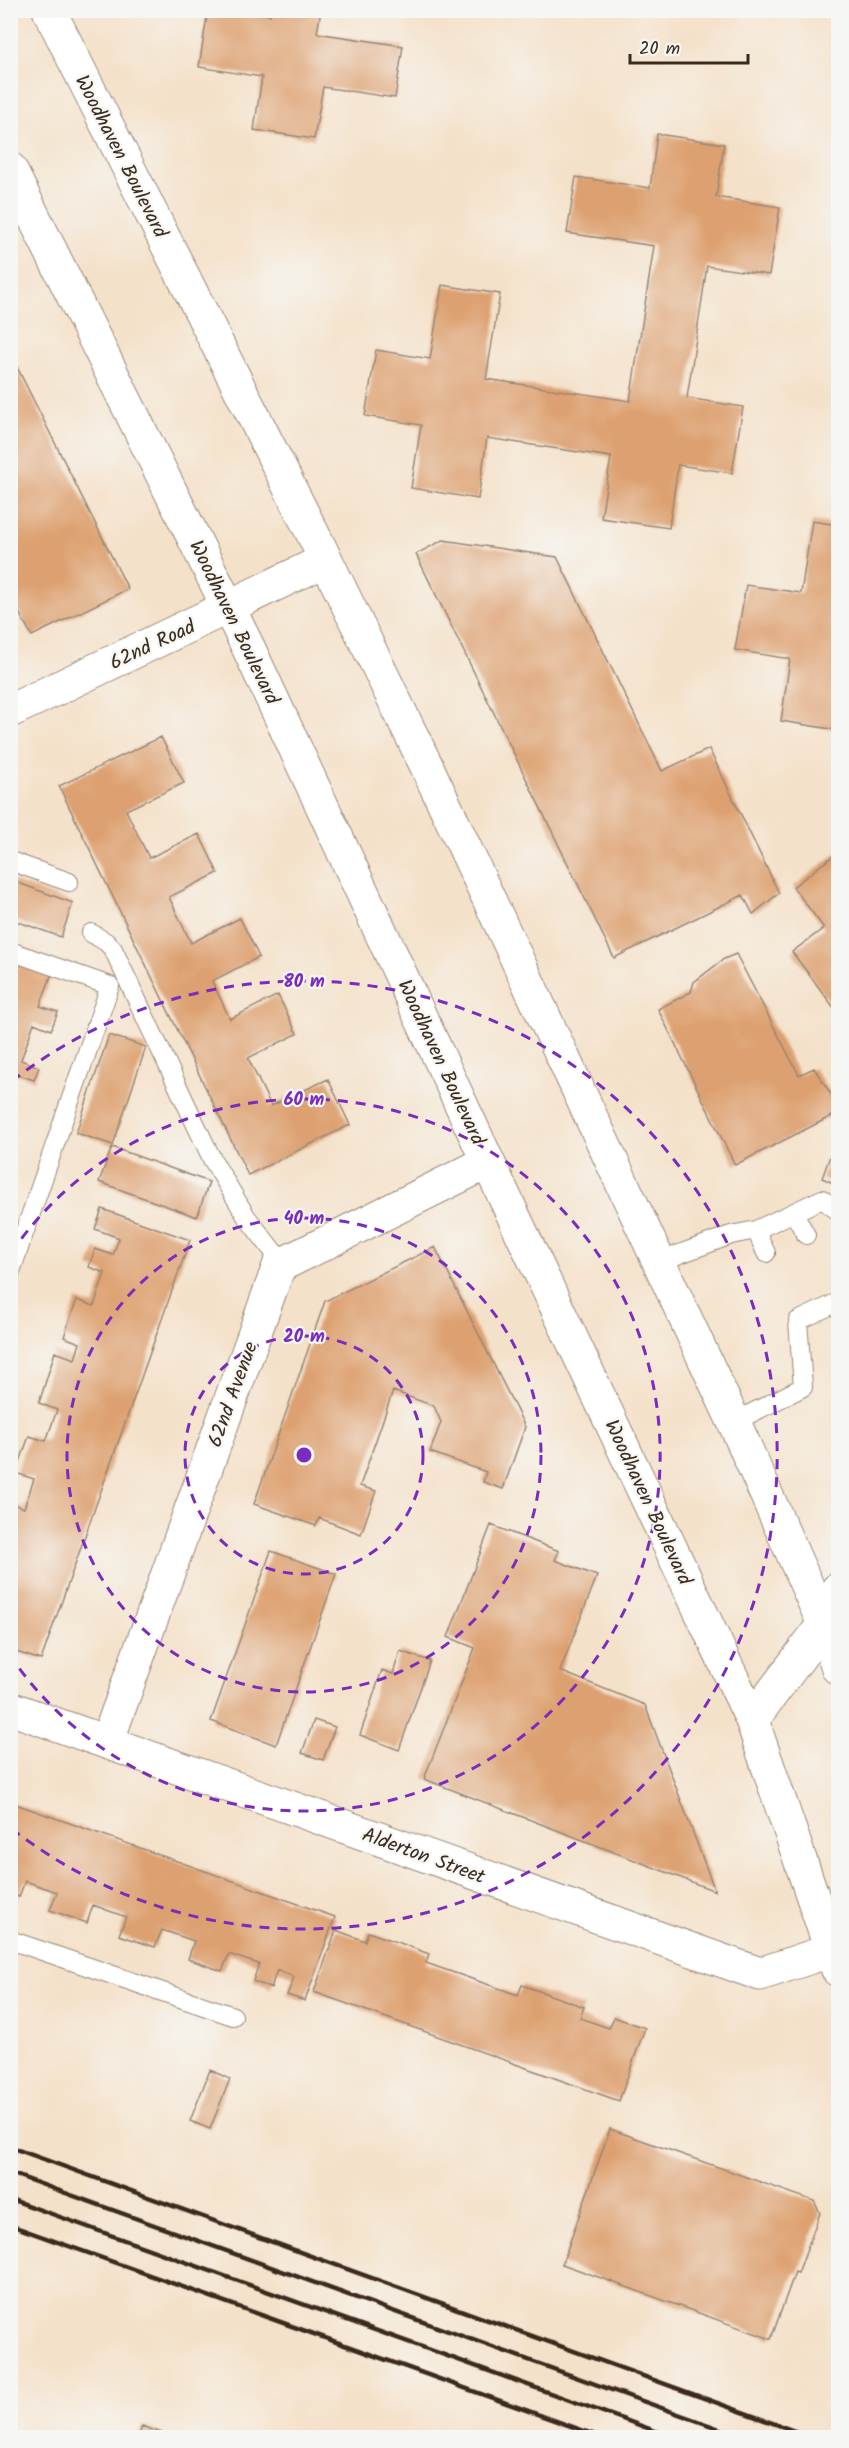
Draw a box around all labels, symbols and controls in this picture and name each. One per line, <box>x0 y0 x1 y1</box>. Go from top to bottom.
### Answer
scale bar <box>630 27 748 65</box>
text: 20 m <box>639 35 680 64</box>
street label: Woodhaven Boulevard <box>65 70 176 245</box>
street label: Woodhaven Boulevard <box>179 535 287 712</box>
street label: 62nd Road <box>105 612 202 680</box>
text: 80 m <box>283 968 325 997</box>
street label: Woodhaven Boulevard <box>388 975 493 1152</box>
text: 60 m <box>284 1086 325 1115</box>
text: 40 m <box>284 1205 325 1234</box>
text: 20 m <box>283 1323 325 1352</box>
street label: 62nd Avenue <box>200 1337 268 1452</box>
street label: Woodhaven Boulevard <box>595 1415 700 1592</box>
centre of rings <box>294 1445 314 1465</box>
street label: Alderton Street <box>357 1820 490 1894</box>

